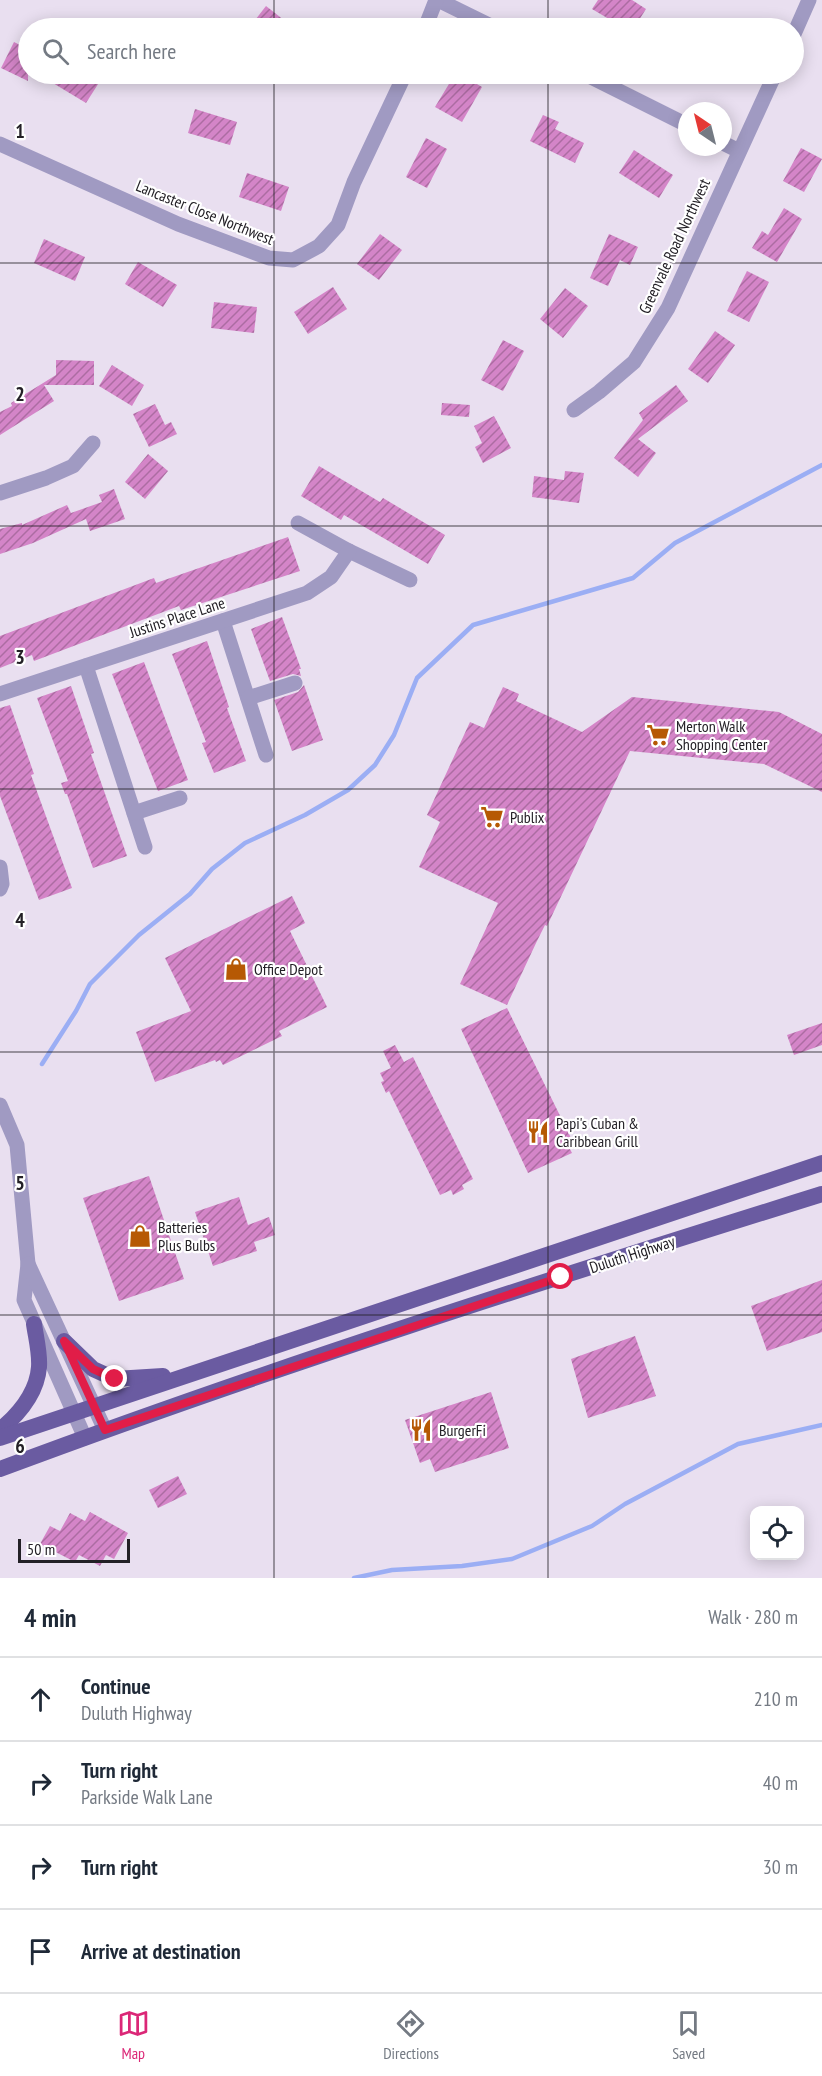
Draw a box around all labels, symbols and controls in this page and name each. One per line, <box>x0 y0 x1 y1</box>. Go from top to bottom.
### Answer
search box <box>18 18 804 84</box>
icon: search <box>39 35 72 68</box>
text: Search here <box>87 37 176 65</box>
north arrow <box>678 102 732 156</box>
text: 1 <box>15 118 25 144</box>
street label: Lancaster Close Northwest <box>133 175 277 249</box>
street label: Greenvale Road Northwest <box>634 175 714 317</box>
text: 2 <box>15 381 25 407</box>
street label: Justins Place Lane <box>126 592 227 642</box>
text: 3 <box>15 644 25 670</box>
place label: Merton Walk Shopping Center <box>676 716 768 754</box>
supermarket icon: Merton Walk Shopping Center <box>645 722 671 748</box>
supermarket icon: Publix <box>479 804 505 830</box>
place label: Publix <box>510 807 545 827</box>
text: 4 <box>15 907 25 933</box>
shop icon: Office Depot <box>223 956 249 982</box>
place label: Office Depot <box>254 959 323 979</box>
place label: Papi's Cuban & Caribbean Grill <box>556 1113 639 1151</box>
restaurant icon: Papi's Cuban & Caribbean Grill <box>525 1119 551 1145</box>
text: 5 <box>15 1170 25 1196</box>
place label: Batteries Plus Bulbs <box>158 1217 215 1255</box>
shop icon: Batteries Plus Bulbs <box>127 1223 153 1249</box>
street label: Duluth Highway <box>587 1231 677 1277</box>
route start <box>547 1263 573 1289</box>
route end <box>101 1365 127 1391</box>
restaurant icon: BurgerFi <box>408 1417 434 1443</box>
place label: BurgerFi <box>439 1420 486 1440</box>
text: 6 <box>15 1433 25 1459</box>
map controls <box>750 1506 804 1560</box>
button: locate <box>750 1506 804 1560</box>
scale bar <box>18 1536 130 1564</box>
text: 50 m <box>27 1539 55 1559</box>
text: 4 min <box>24 1601 77 1634</box>
text: Walk · 280 m <box>708 1604 798 1630</box>
text: Continue <box>81 1672 151 1700</box>
icon: ahead <box>24 1683 57 1716</box>
text: 210 m <box>754 1686 798 1712</box>
text: Duluth Highway <box>81 1700 192 1726</box>
text: Turn right <box>81 1756 158 1784</box>
icon: right <box>24 1767 57 1800</box>
text: 40 m <box>763 1770 798 1796</box>
text: Parkside Walk Lane <box>81 1784 213 1810</box>
icon: right <box>24 1851 57 1884</box>
text: Turn right <box>81 1853 158 1881</box>
text: 30 m <box>763 1854 798 1880</box>
icon: arrive <box>24 1935 57 1968</box>
text: Arrive at destination <box>81 1937 241 1965</box>
tab: Map <box>117 2007 150 2063</box>
tab: Directions <box>383 2007 439 2063</box>
tab: Saved <box>672 2007 705 2063</box>

